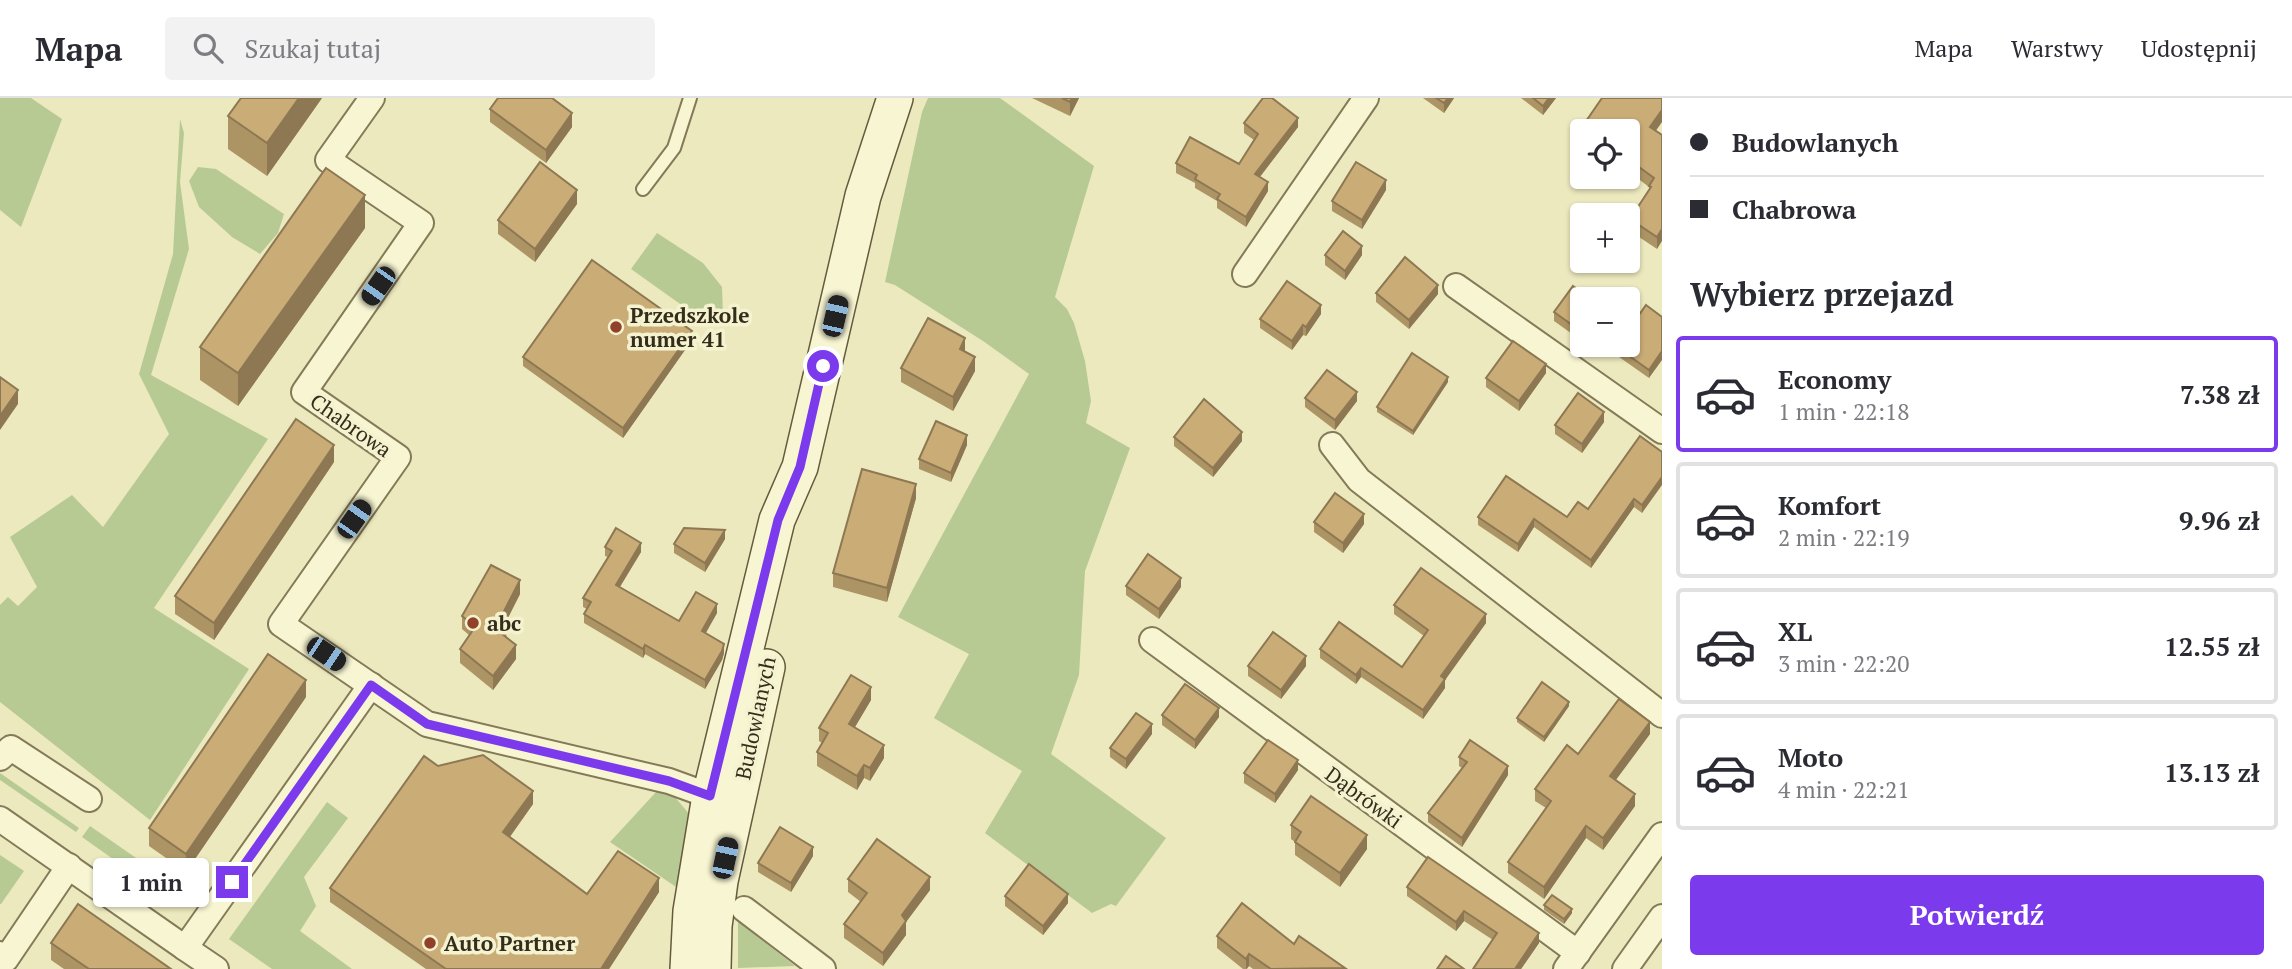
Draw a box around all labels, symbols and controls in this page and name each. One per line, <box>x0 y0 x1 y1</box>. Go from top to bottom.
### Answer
search box <box>165 17 655 80</box>
text: Mapa <box>35 27 123 70</box>
icon: search <box>189 29 227 67</box>
text: Szukaj tutaj <box>245 31 381 65</box>
text: Mapa <box>1914 32 1973 64</box>
text: Warstwy <box>2011 32 2103 64</box>
text: Udostępnij <box>2141 32 2257 64</box>
map controls <box>1570 119 1640 357</box>
button: locate <box>1570 119 1640 189</box>
text: Budowlanych <box>1732 125 1899 159</box>
text: Chabrowa <box>1732 192 1857 226</box>
button: + <box>1570 203 1640 273</box>
car <box>358 263 399 309</box>
text: Wybierz przejazd <box>1690 273 1954 315</box>
button: − <box>1570 287 1640 357</box>
car <box>821 293 850 339</box>
place label: Przedszkole numer 41 <box>630 301 750 353</box>
marker: Przedszkole numer 41 <box>608 319 624 335</box>
route start <box>807 350 839 382</box>
text: Economy <box>1778 362 1891 396</box>
icon: car <box>1694 363 1757 426</box>
text: 7.38 zł <box>2180 377 2260 411</box>
street label: Chabrowa <box>305 387 398 463</box>
text: 1 min · 22:18 <box>1778 396 1910 427</box>
text: Komfort <box>1778 488 1881 522</box>
icon: car <box>1694 489 1757 552</box>
car <box>334 496 375 542</box>
text: 9.96 zł <box>2179 503 2260 537</box>
text: 2 min · 22:19 <box>1778 522 1910 553</box>
place label: abc <box>487 609 521 637</box>
text: XL <box>1778 614 1812 648</box>
marker: abc <box>465 615 481 631</box>
icon: car <box>1694 615 1757 678</box>
text: 12.55 zł <box>2164 629 2260 663</box>
car <box>303 634 350 674</box>
text: 3 min · 22:20 <box>1778 648 1910 679</box>
street label: Budowlanych <box>728 654 782 782</box>
text: Moto <box>1778 740 1843 774</box>
icon: car <box>1694 741 1757 804</box>
text: 13.13 zł <box>2164 755 2260 789</box>
street label: Dąbrówki <box>1320 760 1408 834</box>
text: 4 min · 22:21 <box>1778 774 1910 805</box>
car <box>711 835 740 881</box>
callout: 1 min <box>92 858 208 906</box>
route end <box>216 866 248 898</box>
text: 1 min <box>120 867 182 898</box>
button: Potwierdź <box>1690 875 2264 955</box>
place label: Auto Partner <box>444 929 575 957</box>
marker: Auto Partner <box>422 935 438 951</box>

